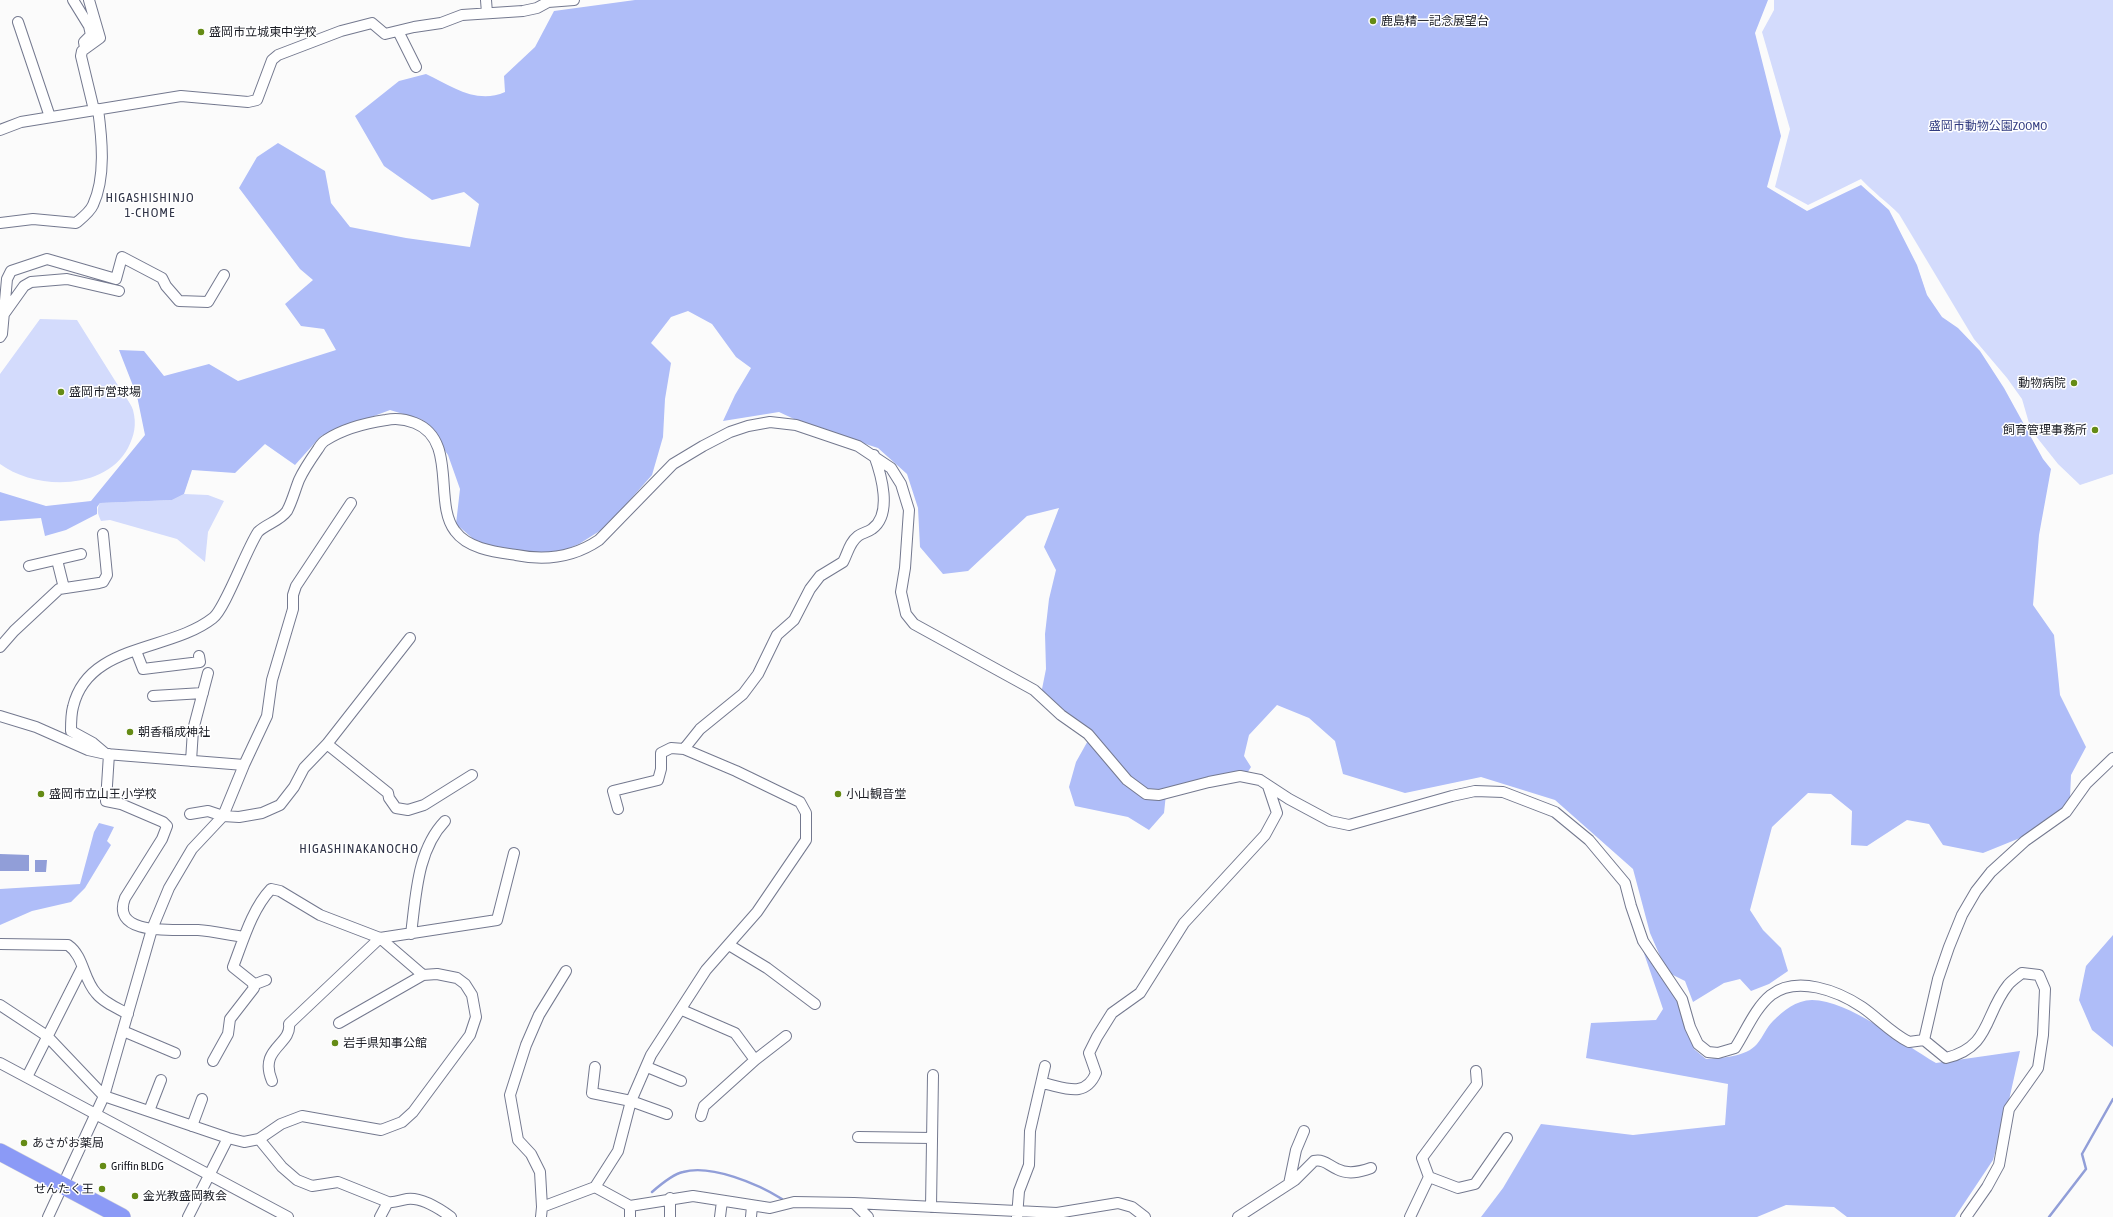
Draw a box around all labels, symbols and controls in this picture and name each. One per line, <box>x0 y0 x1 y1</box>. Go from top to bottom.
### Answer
place label: 鹿島精一記念展望台 <box>1381 14 1489 28</box>
marker: 鹿島精一記念展望台 <box>1368 16 1378 26</box>
place label: 盛岡市立城東中学校 <box>209 25 317 39</box>
marker: 盛岡市立城東中学校 <box>196 27 206 37</box>
park label: 盛岡市動物公園ZOOMO <box>1929 119 2047 133</box>
district label: HIGASHISHINJO 1-CHOME <box>105 190 195 221</box>
place label: 動物病院 <box>2018 376 2066 390</box>
marker: 動物病院 <box>2069 378 2079 388</box>
place label: 盛岡市営球場 <box>69 385 141 399</box>
marker: 盛岡市営球場 <box>56 387 66 397</box>
place label: 飼育管理事務所 <box>2003 423 2087 437</box>
marker: 飼育管理事務所 <box>2090 425 2100 435</box>
place label: 朝香稲成神社 <box>138 725 210 739</box>
marker: 朝香稲成神社 <box>125 727 135 737</box>
place label: 盛岡市立山王小学校 <box>49 787 157 801</box>
place label: 小山観音堂 <box>846 787 906 801</box>
marker: 盛岡市立山王小学校 <box>36 789 46 799</box>
marker: 小山観音堂 <box>833 789 843 799</box>
district label: HIGASHINAKANOCHO <box>299 841 419 857</box>
place label: 岩手県知事公館 <box>343 1036 427 1050</box>
marker: 岩手県知事公館 <box>330 1038 340 1048</box>
place label: あさがお薬局 <box>32 1136 104 1150</box>
marker: あさがお薬局 <box>19 1138 29 1148</box>
place label: Griffin BLDG <box>111 1159 164 1173</box>
marker: Griffin BLDG <box>98 1161 108 1171</box>
place label: せんたく王 <box>34 1182 94 1196</box>
marker: せんたく王 <box>97 1184 107 1194</box>
place label: 金光教盛岡教会 <box>143 1189 227 1203</box>
marker: 金光教盛岡教会 <box>130 1191 140 1201</box>

